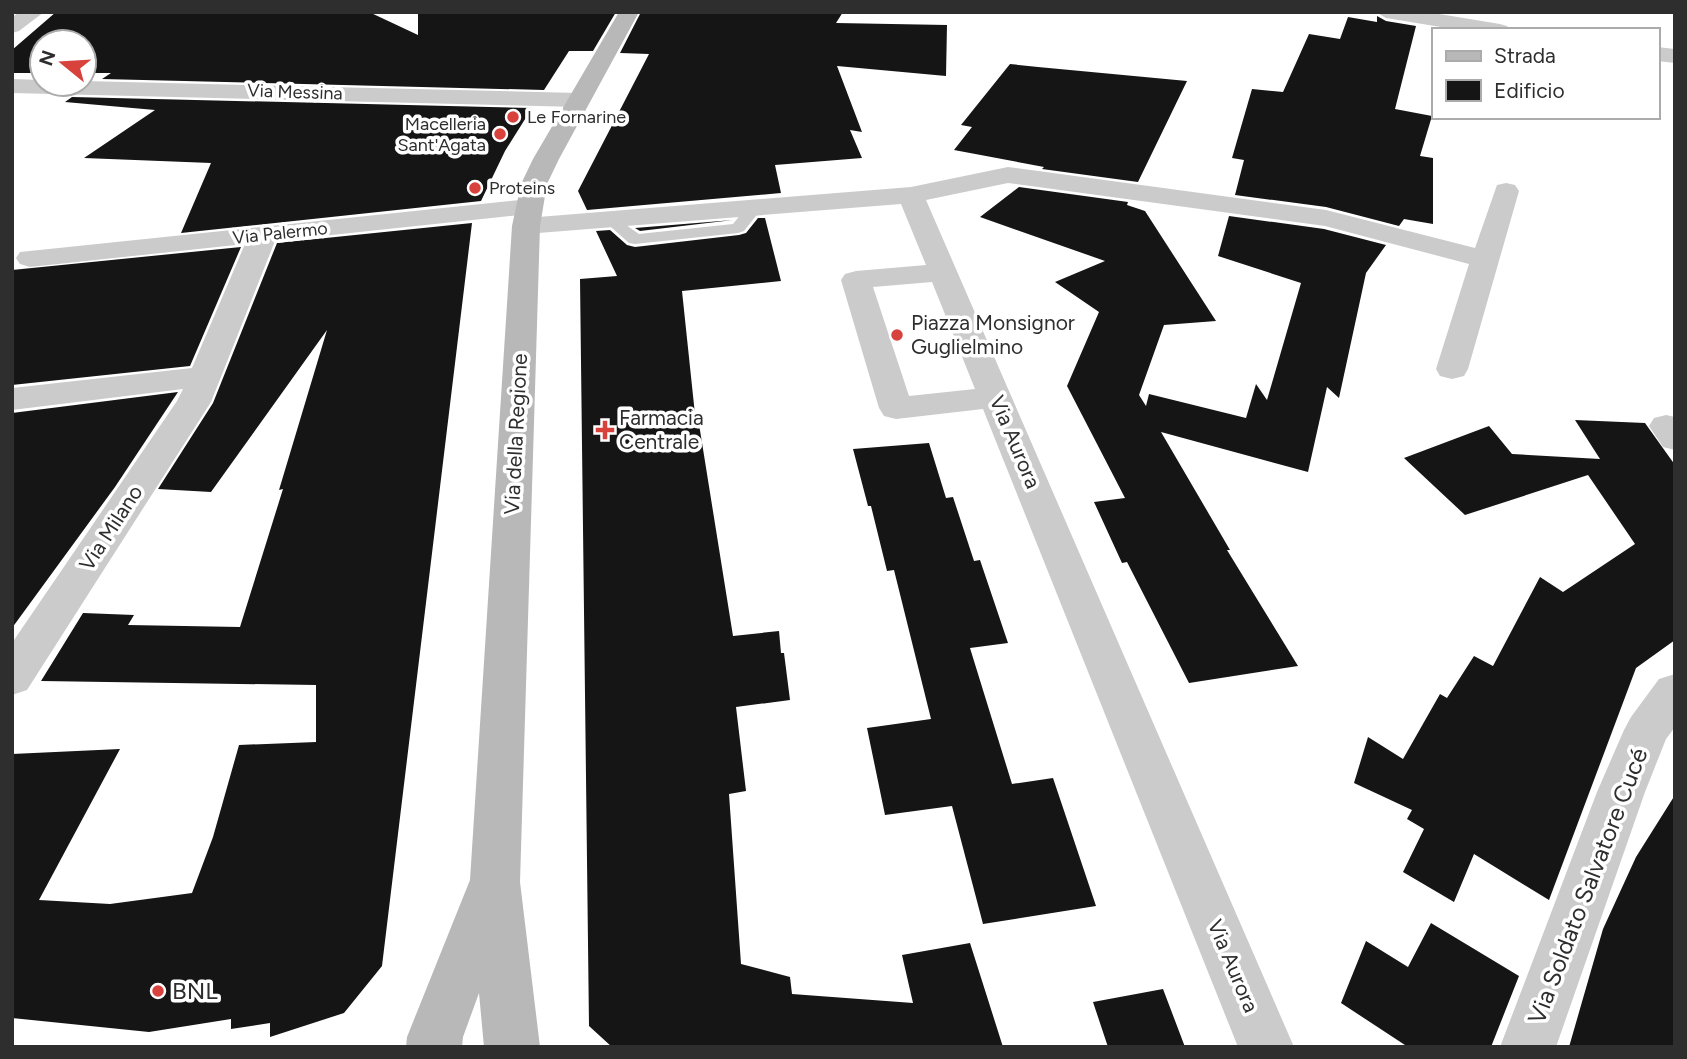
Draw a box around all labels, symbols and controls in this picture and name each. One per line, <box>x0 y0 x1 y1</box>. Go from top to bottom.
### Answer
north arrow <box>28 28 98 98</box>
legend <box>1432 28 1659 119</box>
text: Strada <box>1494 43 1556 68</box>
text: N <box>34 47 61 68</box>
text: Edificio <box>1494 78 1565 103</box>
street label: Via Messina <box>247 79 343 105</box>
place label: Le Fornarine <box>527 106 626 128</box>
marker: Le Fornarine <box>505 109 521 125</box>
place label: Macelleria Sant'Agata <box>398 113 486 156</box>
marker: Macelleria Sant'Agata <box>492 126 508 142</box>
place label: Proteins <box>489 177 555 199</box>
marker: Proteins <box>467 180 483 196</box>
street label: Via Palermo <box>231 217 329 249</box>
place label: Piazza Monsignor Guglielmino <box>911 310 1075 359</box>
marker: Piazza Monsignor Guglielmino <box>889 327 905 343</box>
street label: Via della Regione <box>499 353 532 515</box>
street label: Via Aurora <box>985 392 1046 492</box>
place label: Farmacia Centrale <box>619 405 704 454</box>
marker: Farmacia Centrale <box>597 422 613 438</box>
street label: Via Milano <box>74 480 148 575</box>
street label: Via Soldato Salvatore Cucé <box>1521 744 1654 1028</box>
street label: Via Aurora <box>1203 916 1264 1016</box>
place label: BNL <box>172 976 218 1005</box>
marker: BNL <box>150 983 166 999</box>

